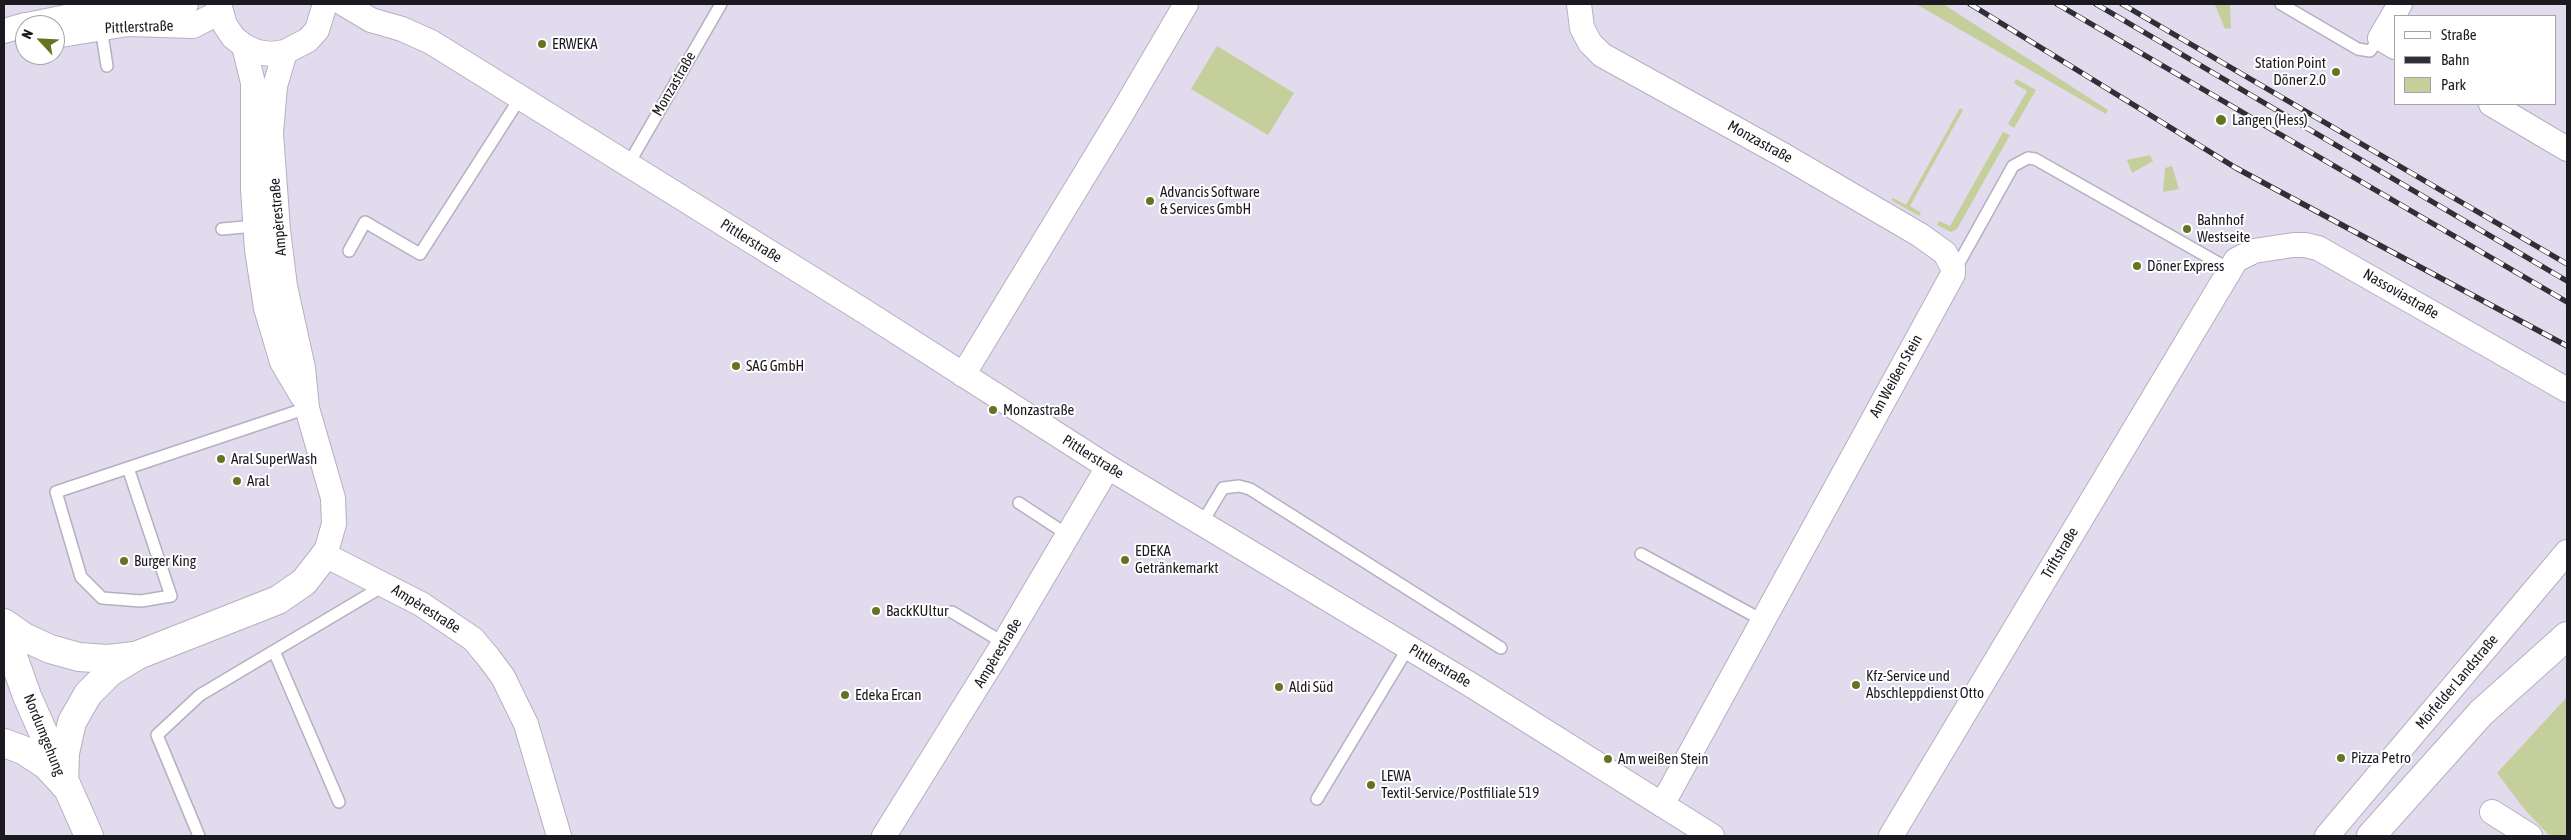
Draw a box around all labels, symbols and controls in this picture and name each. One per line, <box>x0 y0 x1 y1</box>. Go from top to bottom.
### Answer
north arrow <box>15 15 65 65</box>
legend <box>2394 15 2556 105</box>
street label: Pittlerstraße <box>104 17 174 37</box>
text: Straße <box>2441 26 2477 43</box>
text: N <box>18 27 36 41</box>
place label: ERWEKA <box>552 35 598 53</box>
marker: ERWEKA <box>536 38 548 50</box>
street label: Monzastraße <box>648 49 700 119</box>
text: Bahn <box>2441 51 2470 68</box>
place label: Station Point Döner 2.0 <box>2255 54 2326 89</box>
marker: Station Point Döner 2.0 <box>2330 66 2342 78</box>
text: Park <box>2441 76 2466 93</box>
place label: Langen (Hess) <box>2232 111 2308 129</box>
marker: Langen (Hess) <box>2214 113 2228 127</box>
street label: Monzastraße <box>1724 117 1796 167</box>
street label: Ampèrestraße <box>266 177 290 257</box>
place label: Advancis Software & Services GmbH <box>1160 183 1260 218</box>
marker: Advancis Software & Services GmbH <box>1144 195 1156 207</box>
place label: Bahnhof Westseite <box>2197 211 2250 246</box>
street label: Pittlerstraße <box>717 215 785 267</box>
marker: Bahnhof Westseite <box>2181 223 2193 235</box>
place label: Döner Express <box>2147 257 2224 275</box>
marker: Döner Express <box>2131 260 2143 272</box>
street label: Nassoviastraße <box>2360 265 2442 323</box>
street label: Am Weißen Stein <box>1866 331 1926 421</box>
place label: SAG GmbH <box>746 357 804 375</box>
marker: SAG GmbH <box>730 360 742 372</box>
place label: Monzastraße <box>1003 401 1074 419</box>
marker: Monzastraße <box>987 404 999 416</box>
street label: Pittlerstraße <box>1059 431 1127 483</box>
place label: Aral SuperWash <box>231 450 317 468</box>
marker: Aral SuperWash <box>215 453 227 465</box>
place label: Aral <box>247 472 269 490</box>
marker: Aral <box>231 475 243 487</box>
street label: Triftstraße <box>2038 524 2082 582</box>
place label: EDEKA Getränkemarkt <box>1135 542 1219 577</box>
place label: Burger King <box>134 552 196 570</box>
marker: EDEKA Getränkemarkt <box>1119 554 1131 566</box>
marker: Burger King <box>118 555 130 567</box>
street label: Ampèrestraße <box>388 581 464 637</box>
place label: BackKUltur <box>886 602 948 620</box>
marker: BackKUltur <box>870 605 882 617</box>
street label: Ampèrestraße <box>970 615 1026 691</box>
street label: Mörfelder Landstraße <box>2412 631 2502 733</box>
street label: Pittlerstraße <box>1406 641 1474 691</box>
place label: Kfz-Service und Abschleppdienst Otto <box>1866 667 1984 702</box>
place label: Aldi Süd <box>1289 678 1333 696</box>
marker: Kfz-Service und Abschleppdienst Otto <box>1850 679 1862 691</box>
marker: Aldi Süd <box>1273 681 1285 693</box>
place label: Edeka Ercan <box>855 686 922 704</box>
marker: Edeka Ercan <box>839 689 851 701</box>
street label: Nordumgehung <box>19 691 69 779</box>
place label: Pizza Petro <box>2351 749 2411 767</box>
place label: Am weißen Stein <box>1618 750 1708 768</box>
marker: Pizza Petro <box>2335 752 2347 764</box>
marker: Am weißen Stein <box>1602 753 1614 765</box>
place label: LEWA Textil-Service/Postfiliale 519 <box>1381 767 1539 802</box>
marker: LEWA Textil-Service/Postfiliale 519 <box>1365 779 1377 791</box>

